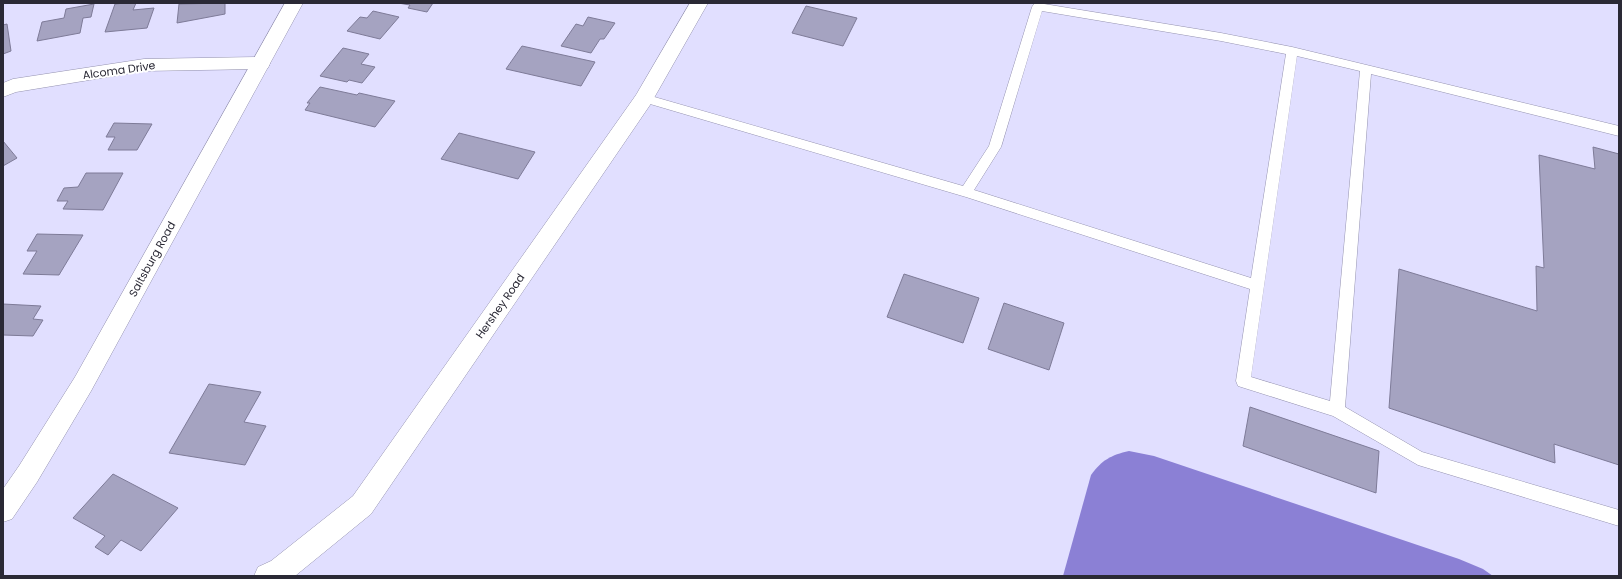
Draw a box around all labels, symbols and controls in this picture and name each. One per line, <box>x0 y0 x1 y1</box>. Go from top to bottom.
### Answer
street label: Alcoma Drive <box>82 57 156 83</box>
street label: Saltsburg Road <box>125 218 179 300</box>
street label: Hershey Road <box>472 270 528 342</box>

